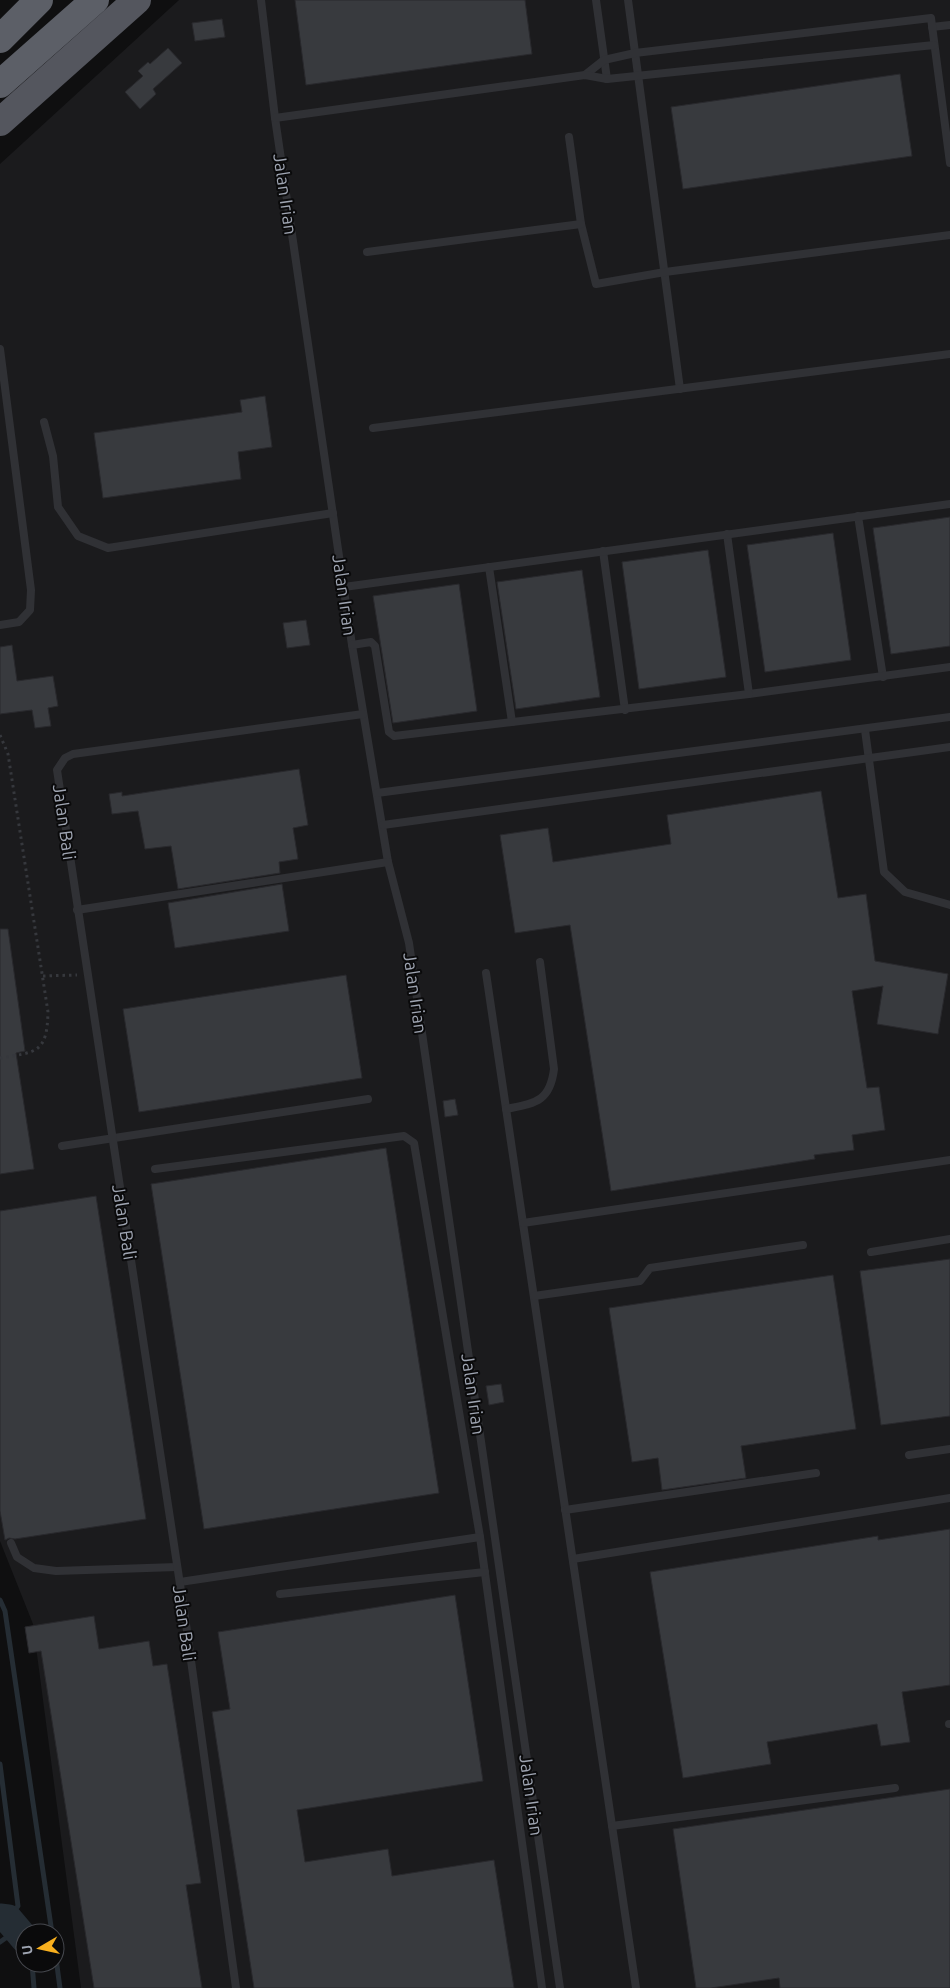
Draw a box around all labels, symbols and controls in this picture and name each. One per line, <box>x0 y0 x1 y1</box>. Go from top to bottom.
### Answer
street label: Jalan Irian <box>270 152 302 236</box>
street label: Jalan Irian <box>329 553 361 637</box>
street label: Jalan Bali <box>50 783 80 861</box>
street label: Jalan Irian <box>400 951 432 1035</box>
street label: Jalan Bali <box>109 1183 141 1261</box>
street label: Jalan Irian <box>458 1352 490 1436</box>
street label: Jalan Bali <box>170 1584 200 1662</box>
street label: Jalan Irian <box>516 1753 548 1837</box>
north arrow <box>15 1923 65 1973</box>
text: U <box>18 1944 36 1956</box>

